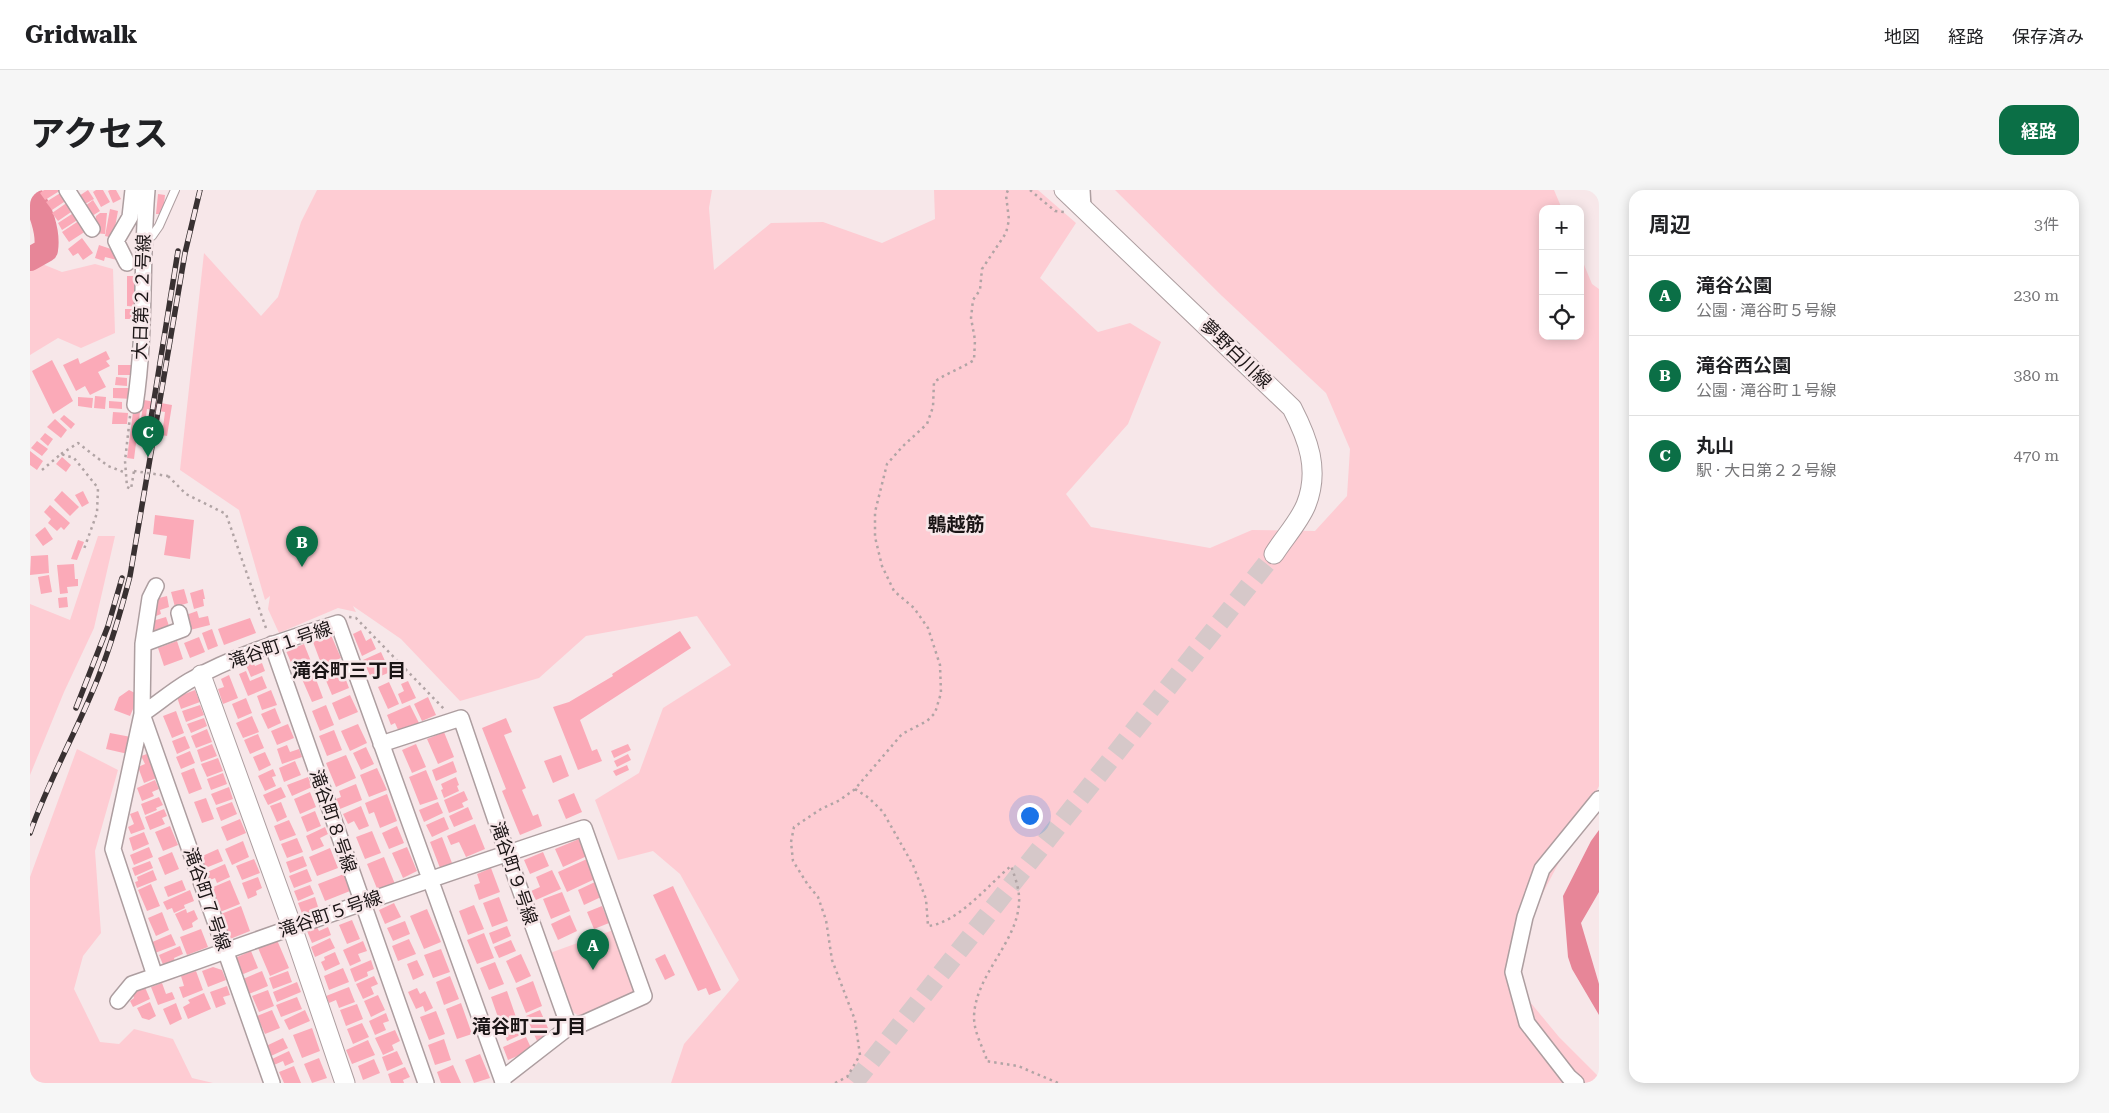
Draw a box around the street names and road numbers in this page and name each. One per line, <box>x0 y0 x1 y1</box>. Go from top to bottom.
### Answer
street label: 大日第２２号線 <box>129 234 154 360</box>
street label: 夢野白川線 <box>1197 315 1276 392</box>
street label: 滝谷町１号線 <box>225 617 334 672</box>
street label: 滝谷町８号線 <box>306 766 361 875</box>
street label: 滝谷町９号線 <box>487 818 542 927</box>
street label: 滝谷町７号線 <box>180 844 235 953</box>
street label: 滝谷町５号線 <box>275 886 384 941</box>

